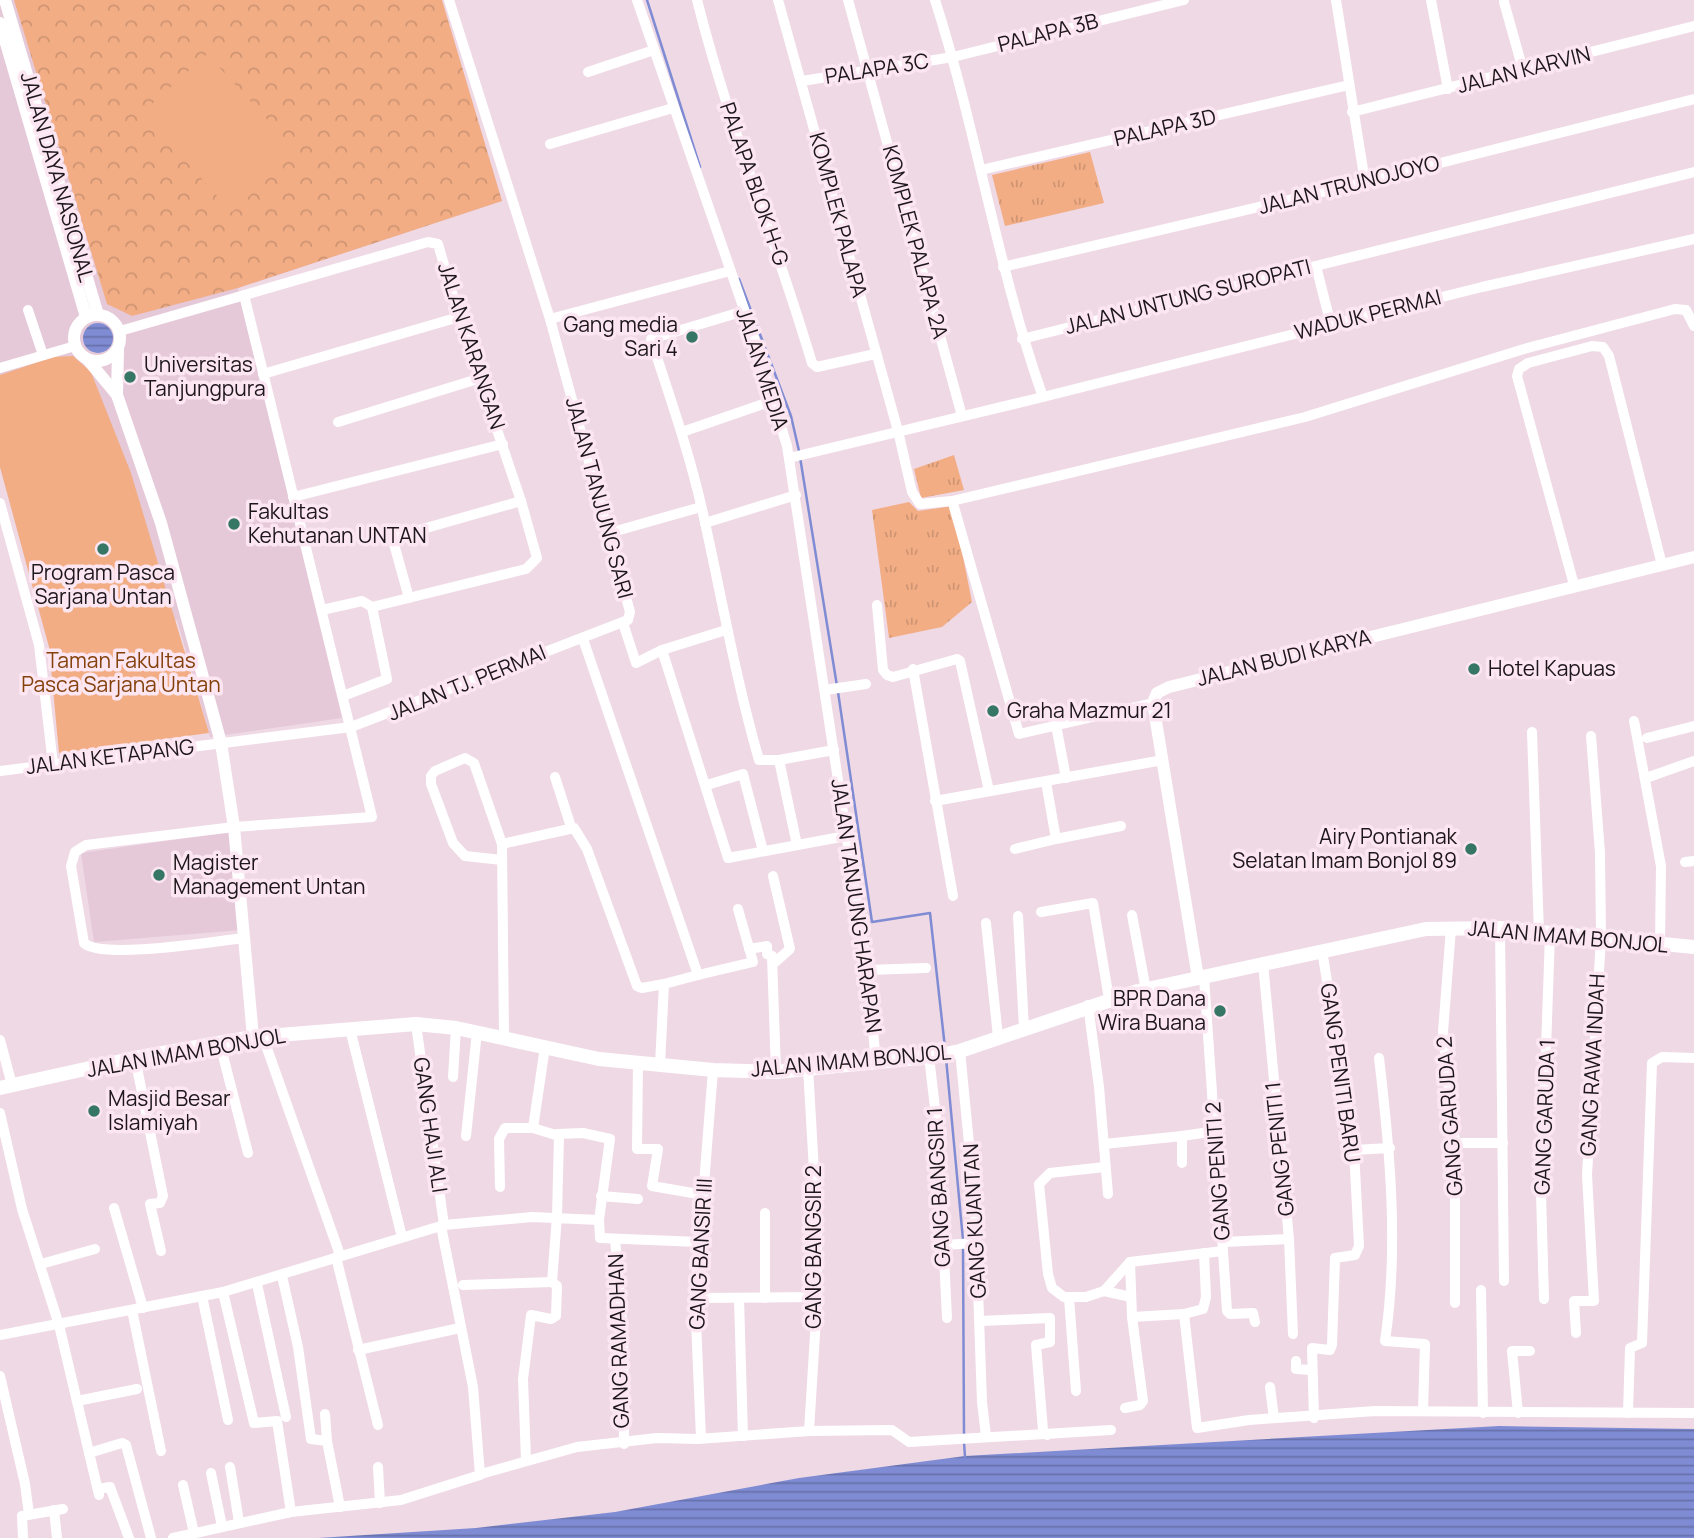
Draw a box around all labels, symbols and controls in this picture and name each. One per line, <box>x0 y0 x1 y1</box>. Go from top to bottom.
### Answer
street label: PALAPA 3B <box>995 6 1101 58</box>
street label: JALAN KARVIN <box>1454 39 1593 99</box>
street label: PALAPA 3C <box>823 46 931 90</box>
street label: JALAN DAYA NASIONAL <box>15 68 101 285</box>
street label: PALAPA BLOK H-G <box>714 98 796 269</box>
street label: PALAPA 3D <box>1111 102 1219 152</box>
street label: KOMPLEK PALAPA <box>803 129 875 301</box>
street label: KOMPLEK PALAPA 2A <box>877 142 955 342</box>
street label: JALAN TRUNOJOYO <box>1255 148 1442 220</box>
street label: JALAN UNTUNG SUROPATI <box>1062 252 1314 340</box>
street label: JALAN KARANGAN <box>432 259 512 433</box>
street label: WADUK PERMAI <box>1291 282 1444 346</box>
street label: JALAN MEDIA <box>730 304 796 433</box>
place label: Gang media Sari 4 <box>563 310 678 362</box>
marker: Gang media Sari 4 <box>684 329 700 345</box>
place label: Universitas Tanjungpura <box>144 350 266 402</box>
marker: Universitas Tanjungpura <box>122 369 138 385</box>
street label: JALAN TANJUNG SARI <box>560 394 640 601</box>
place label: Fakultas Kehutanan UNTAN <box>248 497 427 549</box>
marker: Fakultas Kehutanan UNTAN <box>226 516 242 532</box>
marker: Program Pasca Sarjana Untan <box>95 541 111 557</box>
place label: Program Pasca Sarjana Untan <box>31 558 175 610</box>
street label: JALAN BUDI KARYA <box>1194 622 1374 692</box>
street label: JALAN TJ. PERMAI <box>383 638 550 727</box>
park label: Taman Fakultas Pasca Sarjana Untan <box>21 646 221 698</box>
place label: Hotel Kapuas <box>1488 654 1616 682</box>
marker: Hotel Kapuas <box>1466 661 1482 677</box>
place label: Graha Mazmur 21 <box>1007 696 1172 724</box>
marker: Graha Mazmur 21 <box>985 703 1001 719</box>
street label: JALAN KETAPANG <box>24 732 196 780</box>
street label: JALAN TANJUNG HARAPAN <box>825 777 889 1035</box>
place label: Airy Pontianak Selatan Imam Bonjol 89 <box>1232 822 1458 874</box>
marker: Airy Pontianak Selatan Imam Bonjol 89 <box>1463 841 1479 857</box>
place label: Magister Management Untan <box>173 848 365 900</box>
marker: Magister Management Untan <box>151 867 167 883</box>
street label: JALAN IMAM BONJOL <box>1467 913 1670 959</box>
street label: GANG RAWA INDAH <box>1573 973 1611 1157</box>
street label: GANG PENITI BARU <box>1315 981 1367 1164</box>
place label: BPR Dana Wira Buana <box>1098 984 1206 1036</box>
marker: BPR Dana Wira Buana <box>1212 1003 1228 1019</box>
street label: JALAN IMAM BONJOL <box>84 1021 288 1083</box>
street label: GANG GARUDA 2 <box>1429 1035 1469 1197</box>
street label: JALAN IMAM BONJOL <box>750 1037 953 1083</box>
street label: GANG GARUDA 1 <box>1527 1038 1561 1195</box>
street label: GANG HAJI ALI <box>408 1055 454 1194</box>
street label: GANG PENITI 1 <box>1258 1081 1300 1218</box>
place label: Masjid Besar Islamiyah <box>108 1084 231 1136</box>
street label: GANG PENITI 2 <box>1198 1101 1236 1241</box>
marker: Masjid Besar Islamiyah <box>86 1103 102 1119</box>
street label: GANG BANGSIR 1 <box>920 1106 956 1268</box>
street label: GANG KUANTAN <box>956 1143 992 1299</box>
street label: GANG BANGSIR 2 <box>799 1165 827 1329</box>
street label: GANG BANSIR III <box>682 1178 718 1330</box>
street label: GANG RAMADHAN <box>601 1253 635 1429</box>

